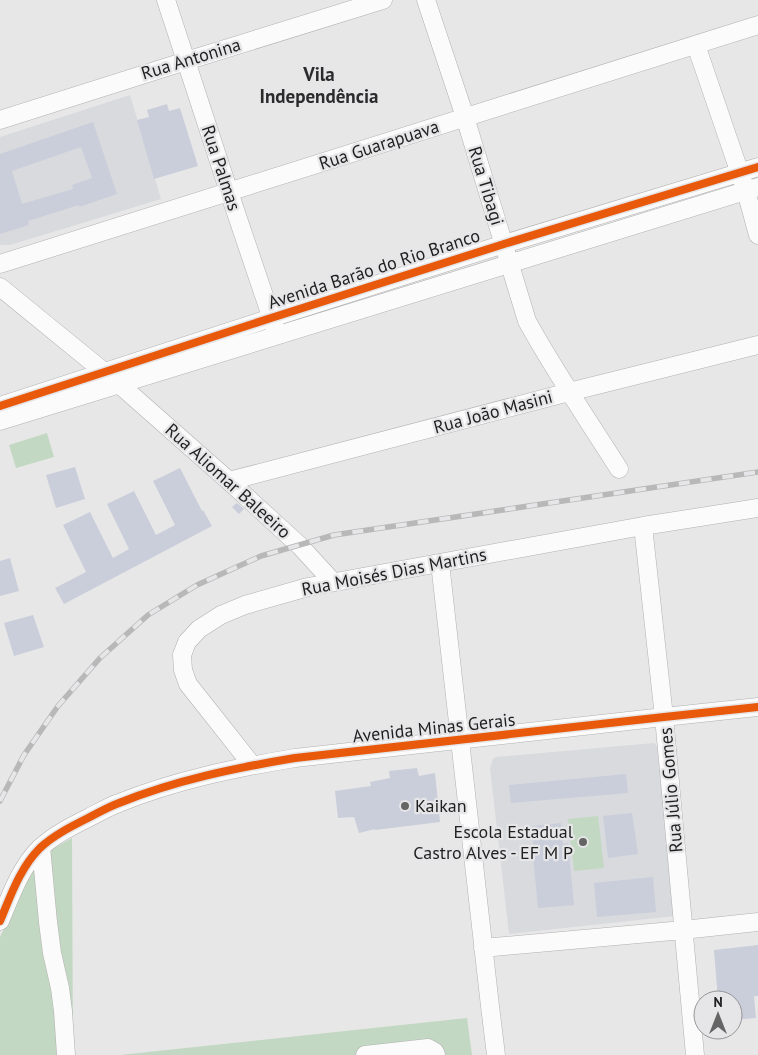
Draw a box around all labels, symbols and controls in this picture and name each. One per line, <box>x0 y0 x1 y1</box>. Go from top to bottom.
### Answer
street label: Rua Antonina <box>138 33 243 85</box>
district label: Vila Independência <box>260 62 378 108</box>
street label: Rua Guarapuava <box>316 114 442 175</box>
street label: Rua Palmas <box>197 122 246 214</box>
street label: Rua Tibagi <box>464 144 509 228</box>
street label: Avenida Barão do Rio Branco <box>265 223 483 314</box>
street label: Rua João Masini <box>431 385 555 438</box>
street label: Rua Aliomar Baleeiro <box>161 418 296 543</box>
street label: Rua Moisés Dias Martins <box>299 542 488 601</box>
street label: Avenida Minas Gerais <box>351 708 516 747</box>
street label: Rua Júlio Gomes <box>654 727 687 854</box>
place label: Kaikan <box>415 794 467 817</box>
marker: Kaikan <box>399 800 411 812</box>
place label: Escola Estadual Castro Alves - EF M P <box>413 820 574 864</box>
marker: Escola Estadual Castro Alves - EF M P <box>577 836 589 848</box>
north arrow <box>693 990 743 1040</box>
text: N <box>713 993 723 1011</box>

